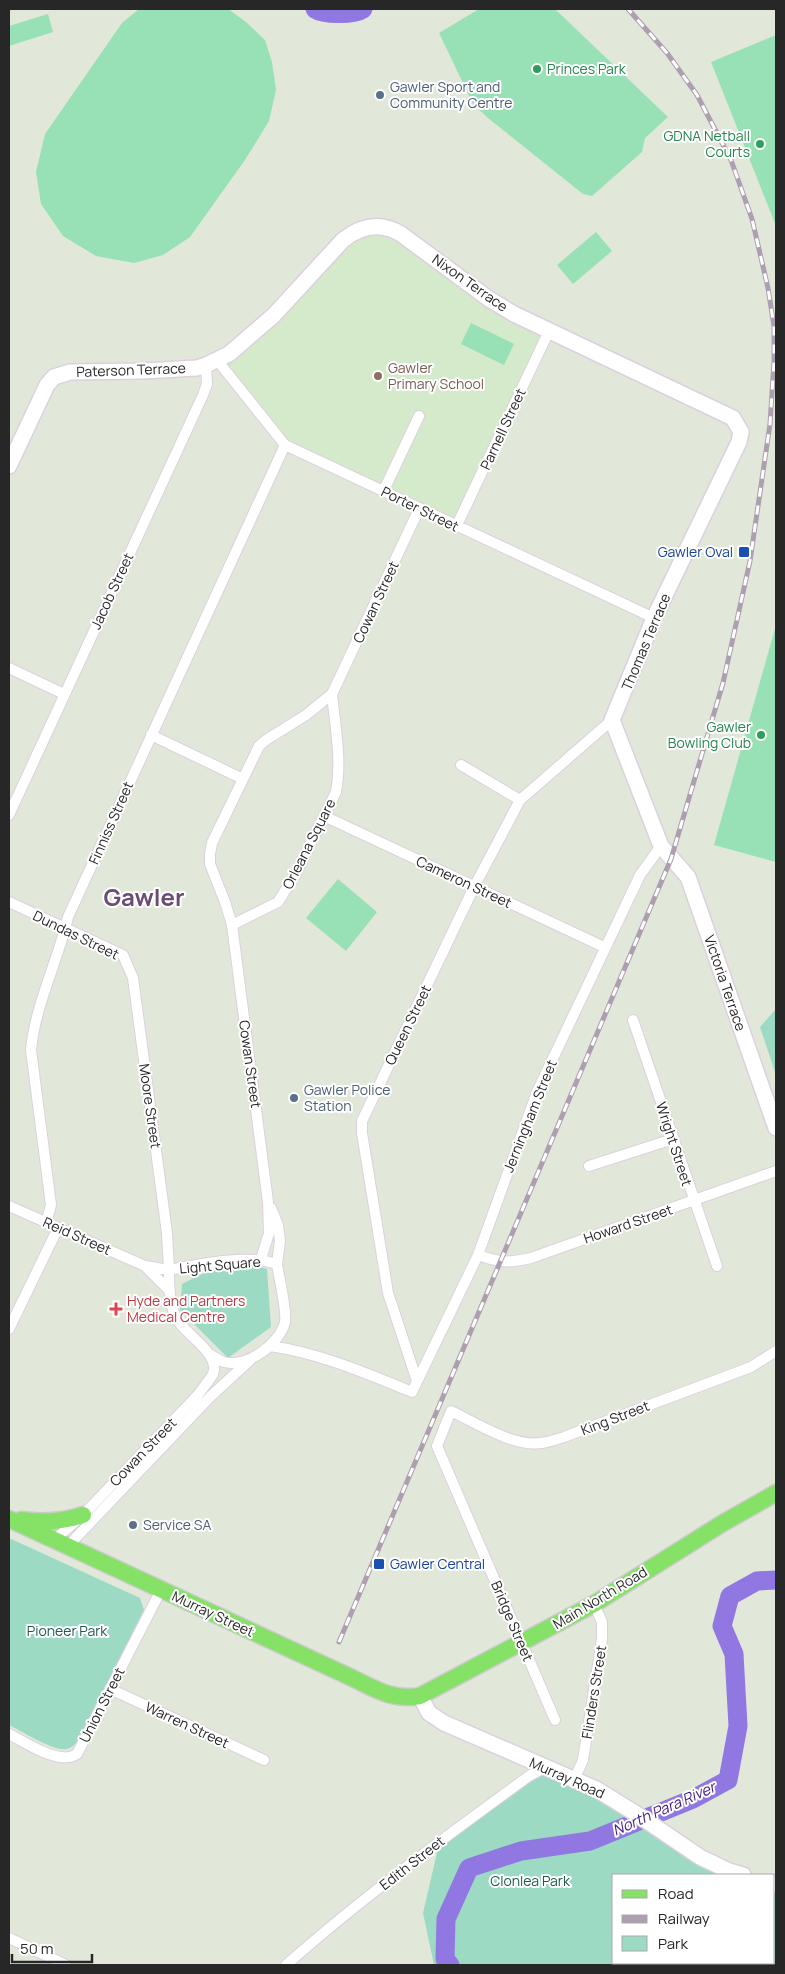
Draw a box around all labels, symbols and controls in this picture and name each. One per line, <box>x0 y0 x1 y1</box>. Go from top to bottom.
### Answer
place label: Princes Park <box>547 59 627 78</box>
marker: Princes Park <box>531 63 543 75</box>
place label: Gawler Sport and Community Centre <box>390 77 513 112</box>
marker: Gawler Sport and Community Centre <box>374 89 386 101</box>
place label: GDNA Netball Courts <box>664 126 750 161</box>
marker: GDNA Netball Courts <box>754 138 766 150</box>
street label: Nixon Terrace <box>429 250 512 316</box>
street label: Paterson Terrace <box>76 358 186 381</box>
place label: Gawler Primary School <box>388 358 484 393</box>
marker: Gawler Primary School <box>372 370 384 382</box>
street label: Parnell Street <box>475 385 530 473</box>
street label: Porter Street <box>378 482 463 536</box>
place label: Gawler Oval <box>658 542 733 561</box>
marker: Gawler Oval <box>737 545 751 559</box>
street label: Jacob Street <box>86 549 138 632</box>
street label: Cowan Street <box>348 557 403 646</box>
street label: Thomas Terrace <box>617 590 675 693</box>
place label: Gawler Bowling Club <box>668 717 751 752</box>
marker: Gawler Bowling Club <box>755 729 767 741</box>
street label: Finniss Street <box>84 778 137 867</box>
street label: Orleana Square <box>278 795 340 892</box>
street label: Cameron Street <box>413 851 515 912</box>
district label: Gawler <box>104 880 184 913</box>
street label: Dundas Street <box>30 906 123 964</box>
street label: Victoria Terrace <box>700 932 751 1033</box>
street label: Queen Street <box>380 981 435 1068</box>
street label: Cowan Street <box>235 1019 266 1109</box>
street label: Jerningham Street <box>498 1056 561 1175</box>
street label: Moore Street <box>135 1062 166 1150</box>
place label: Gawler Police Station <box>304 1080 390 1115</box>
marker: Gawler Police Station <box>288 1092 300 1104</box>
street label: Wright Street <box>652 1099 697 1189</box>
street label: Howard Street <box>581 1199 675 1248</box>
street label: Reid Street <box>40 1212 115 1259</box>
street label: Light Square <box>179 1251 261 1278</box>
place label: Hyde and Partners Medical Centre <box>127 1291 245 1326</box>
marker: Hyde and Partners Medical Centre <box>109 1302 123 1316</box>
street label: King Street <box>578 1396 652 1439</box>
street label: Cowan Street <box>105 1413 180 1490</box>
place label: Service SA <box>143 1515 211 1534</box>
marker: Service SA <box>127 1519 139 1531</box>
place label: Gawler Central <box>390 1554 485 1573</box>
marker: Gawler Central <box>372 1557 386 1571</box>
street label: Main North Road <box>549 1562 650 1633</box>
street label: Bridge Street <box>487 1578 538 1664</box>
street label: Murray Street <box>169 1586 258 1641</box>
park label: Pioneer Park <box>27 1621 108 1640</box>
street label: Flinders Street <box>577 1643 610 1740</box>
street label: Union Street <box>74 1664 129 1746</box>
street label: Warren Street <box>142 1697 233 1752</box>
street label: Murray Road <box>527 1752 608 1803</box>
water label: North Para River <box>609 1775 721 1841</box>
street label: Edith Street <box>375 1831 448 1894</box>
park label: Clonlea Park <box>490 1871 571 1890</box>
legend <box>612 1874 775 1964</box>
text: Road <box>658 1883 694 1904</box>
text: Railway <box>658 1908 710 1929</box>
scale bar <box>12 1932 92 1964</box>
text: Park <box>658 1933 688 1954</box>
text: 50 m <box>20 1938 54 1959</box>

